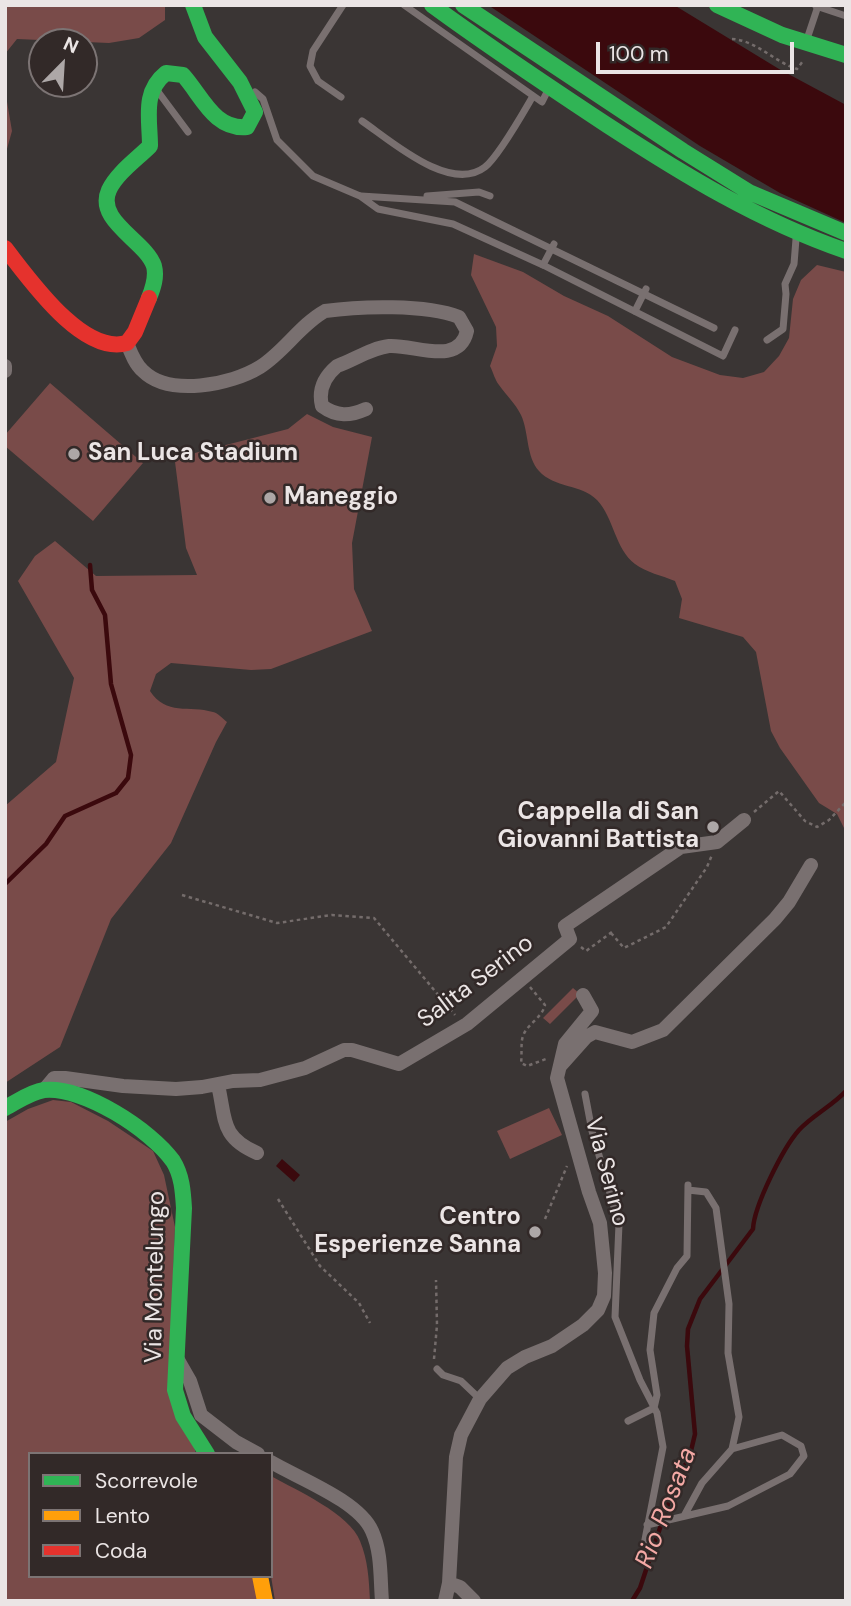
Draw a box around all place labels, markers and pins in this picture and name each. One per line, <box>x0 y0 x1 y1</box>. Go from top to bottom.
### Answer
place label: San Luca Stadium <box>88 440 298 468</box>
marker: San Luca Stadium <box>66 446 82 462</box>
place label: Maneggio <box>284 484 398 512</box>
marker: Maneggio <box>262 490 278 506</box>
place label: Cappella di San Giovanni Battista <box>497 799 699 855</box>
marker: Cappella di San Giovanni Battista <box>705 819 721 835</box>
place label: Centro Esperienze Sanna <box>314 1204 521 1260</box>
marker: Centro Esperienze Sanna <box>527 1224 543 1240</box>

